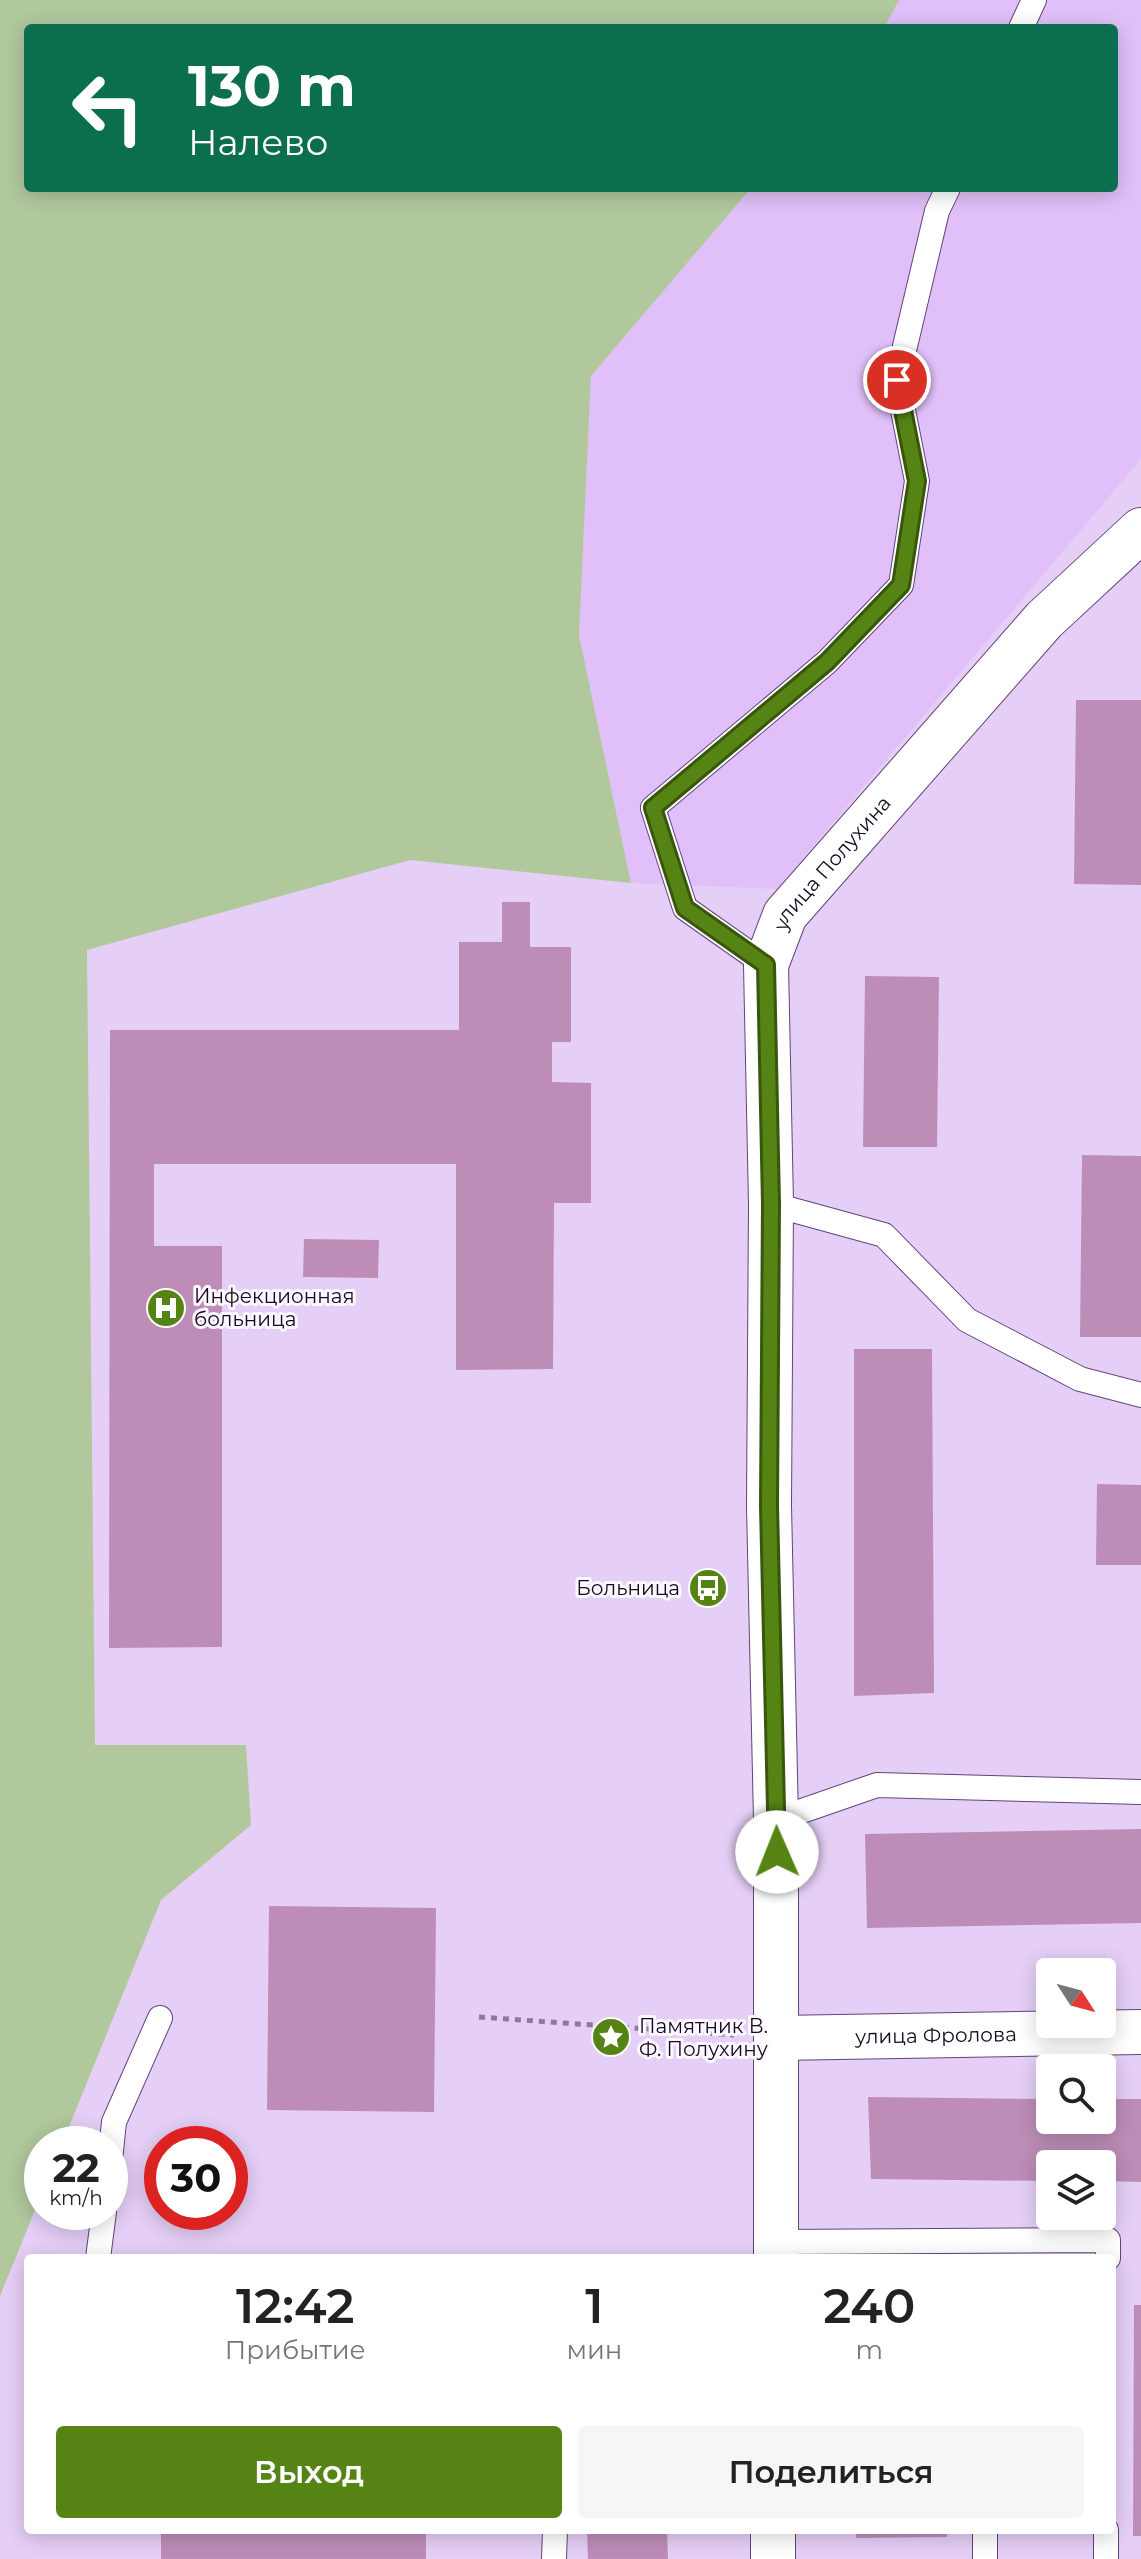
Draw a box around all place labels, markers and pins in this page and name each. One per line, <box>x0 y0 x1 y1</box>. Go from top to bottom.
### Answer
pin <box>863 346 931 414</box>
place label: Инфекционная больница <box>194 1284 355 1331</box>
hospital icon: Инфекционная больница <box>145 1287 187 1329</box>
bus stop icon: Больница <box>687 1567 729 1609</box>
place label: Больница <box>576 1576 680 1600</box>
place label: Памятник В. Ф. Полухину <box>639 2014 768 2061</box>
place icon: Памятник В. Ф. Полухину <box>590 2016 632 2058</box>

